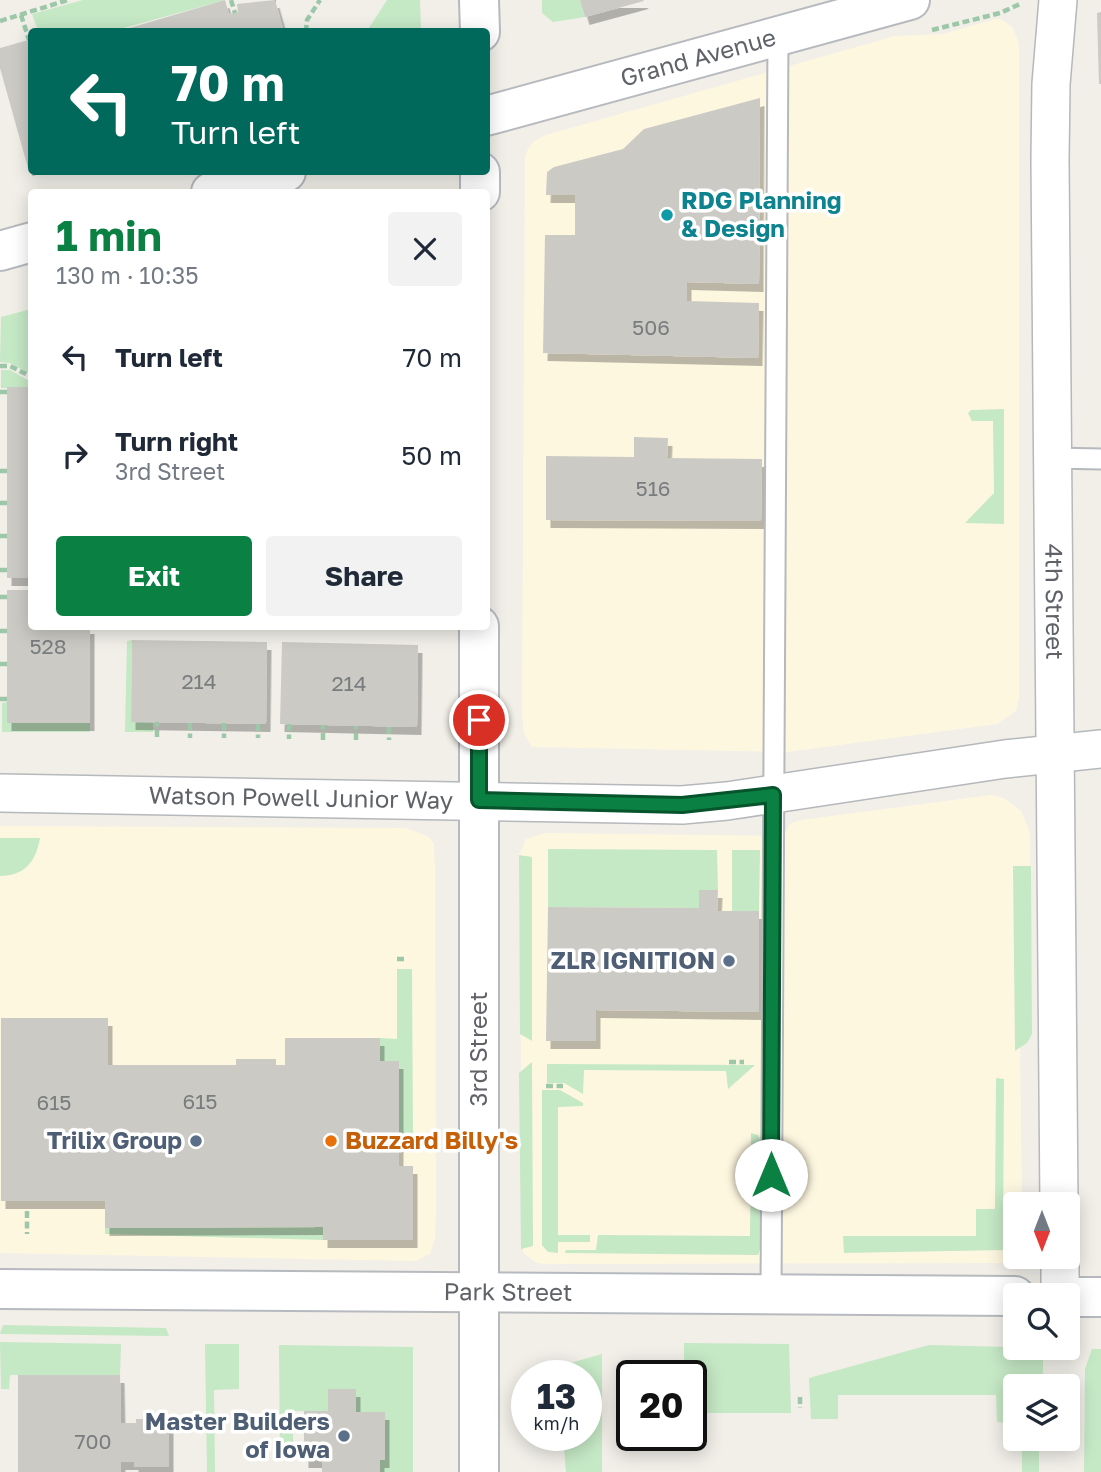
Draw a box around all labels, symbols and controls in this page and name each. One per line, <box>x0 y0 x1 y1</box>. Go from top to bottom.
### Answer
street label: Grand Avenue <box>617 21 779 92</box>
text: 70 m <box>171 53 285 112</box>
icon: left <box>56 56 147 147</box>
text: Turn left <box>171 113 300 151</box>
place label: RDG Planning & Design <box>681 185 841 242</box>
marker: RDG Planning & Design <box>659 207 675 223</box>
text: 1 min <box>56 210 162 260</box>
button: close <box>388 212 462 286</box>
text: 130 m · 10:35 <box>56 261 199 289</box>
house number: 506 <box>632 314 670 340</box>
icon: left <box>56 338 94 376</box>
text: Turn left <box>115 342 223 373</box>
text: 70 m <box>403 342 462 373</box>
text: Turn right <box>115 426 238 457</box>
icon: right <box>56 436 94 474</box>
text: 50 m <box>401 440 462 471</box>
text: 3rd Street <box>115 457 225 485</box>
house number: 516 <box>635 475 671 501</box>
button: Exit <box>56 536 252 616</box>
button: Share <box>266 536 462 616</box>
street label: 4th Street <box>1040 544 1070 660</box>
house number: 528 <box>29 633 67 659</box>
house number: 214 <box>181 668 217 694</box>
house number: 214 <box>331 670 367 696</box>
pin <box>449 690 509 750</box>
icon: arrive <box>460 701 498 739</box>
street label: Watson Powell Junior Way <box>148 780 454 814</box>
place label: ZLR IGNITION <box>551 945 715 974</box>
marker: ZLR IGNITION <box>721 953 737 969</box>
street label: 3rd Street <box>463 992 492 1106</box>
house number: 615 <box>182 1088 218 1114</box>
house number: 615 <box>36 1089 72 1115</box>
place label: Trilix Group <box>47 1125 182 1154</box>
place label: Buzzard Billy's <box>345 1125 518 1154</box>
marker: Trilix Group <box>188 1133 204 1149</box>
marker: Buzzard Billy's <box>323 1133 339 1149</box>
position arrow <box>734 1138 808 1212</box>
north arrow <box>1003 1192 1080 1269</box>
map controls <box>1003 1192 1080 1451</box>
street label: Park Street <box>443 1276 573 1306</box>
button: search <box>1003 1283 1080 1360</box>
speed limit sign: 20 <box>616 1360 707 1451</box>
button: layers <box>1003 1374 1080 1451</box>
text: 13 <box>537 1375 576 1417</box>
place label: Master Builders of Iowa <box>145 1406 330 1463</box>
text: km/h <box>534 1412 579 1434</box>
house number: 700 <box>74 1428 112 1454</box>
marker: Master Builders of Iowa <box>336 1428 352 1444</box>

